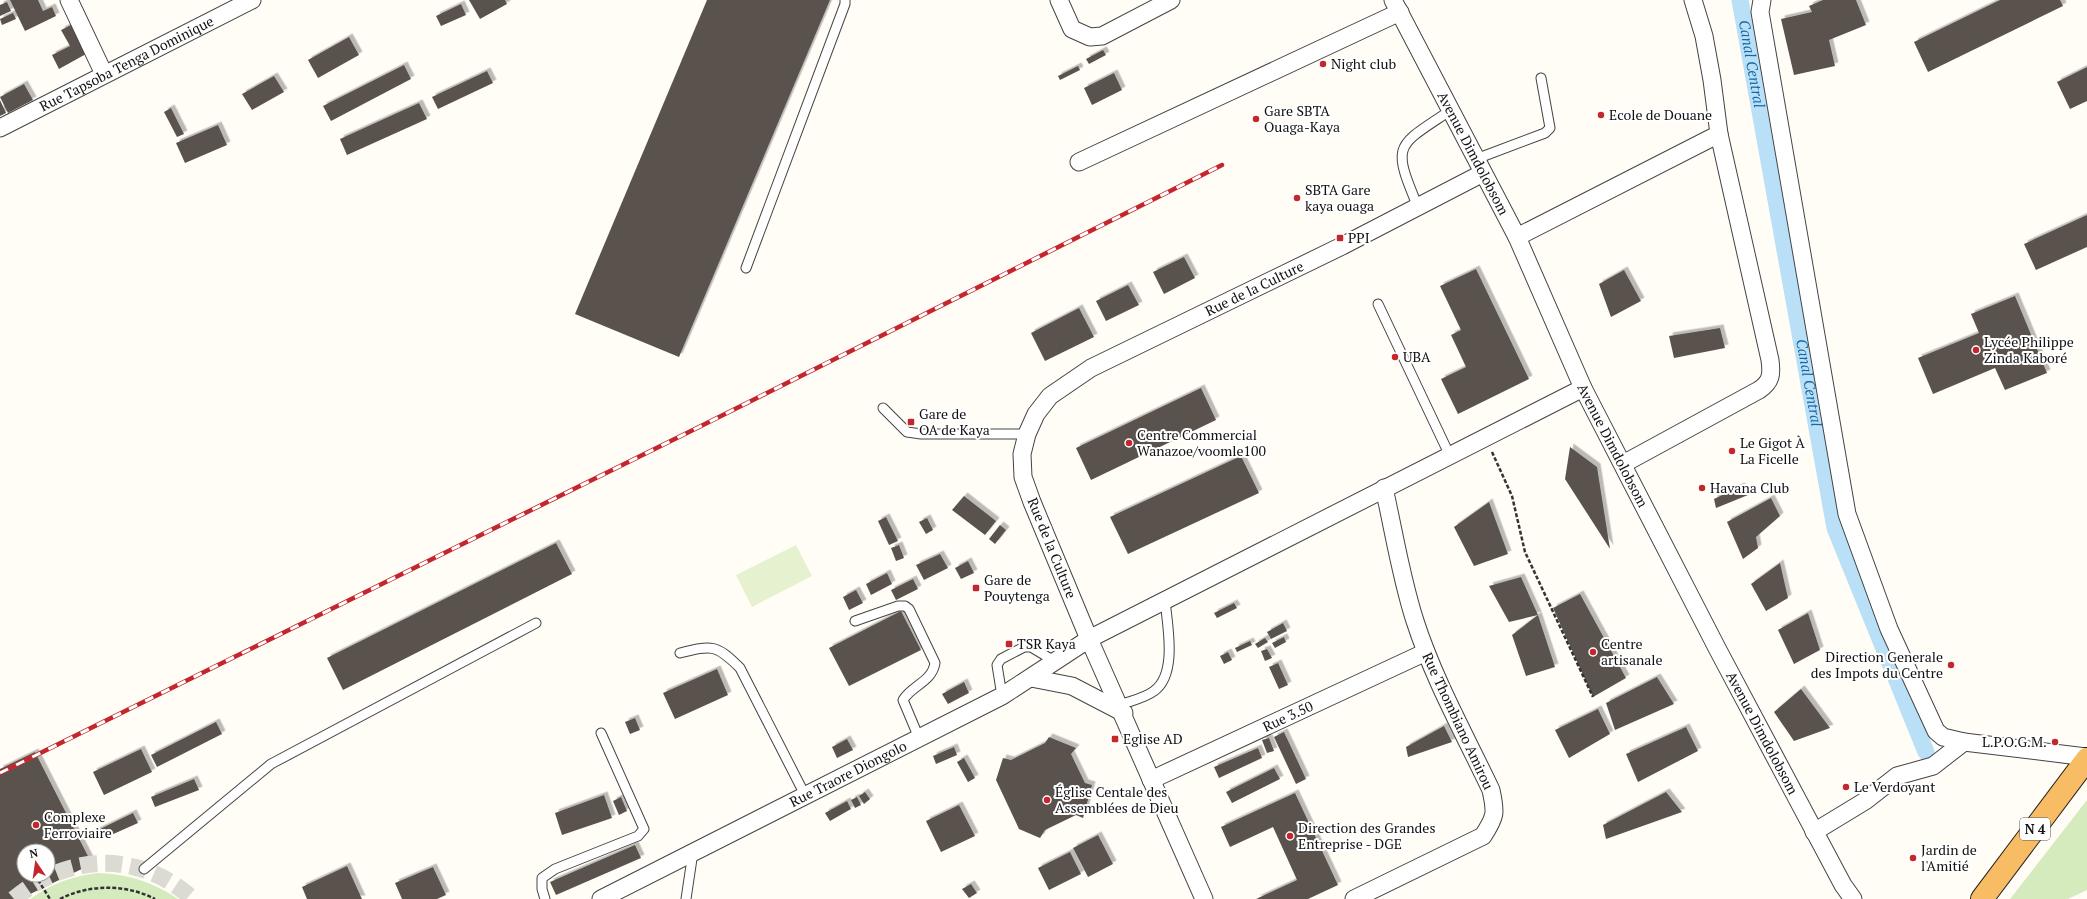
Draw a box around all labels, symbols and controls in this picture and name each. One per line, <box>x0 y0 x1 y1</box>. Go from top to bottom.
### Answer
street label: Rue Tapsoba Tenga Dominique <box>36 11 217 115</box>
water label: Canal Central <box>1735 18 1770 110</box>
place label: Night club <box>1331 54 1396 73</box>
marker: Night club <box>1318 59 1328 69</box>
street label: Avenue Dimdolobsom <box>1434 88 1514 218</box>
place label: Gare SBTA Ouaga-Kaya <box>1264 101 1340 136</box>
place label: Ecole de Douane <box>1609 105 1712 124</box>
marker: Ecole de Douane <box>1596 110 1606 120</box>
marker: Gare SBTA Ouaga-Kaya <box>1251 114 1261 124</box>
place label: SBTA Gare kaya ouaga <box>1305 180 1374 215</box>
marker: SBTA Gare kaya ouaga <box>1292 193 1302 203</box>
place label: PPI <box>1348 228 1370 247</box>
marker: PPI <box>1335 233 1345 243</box>
street label: Rue de la Culture <box>1202 256 1307 320</box>
place label: Lycée Philippe Zinda Kaboré <box>1984 332 2074 367</box>
water label: Canal Central <box>1792 337 1828 429</box>
marker: Lycée Philippe Zinda Kaboré <box>1971 345 1981 355</box>
place label: UBA <box>1403 347 1431 366</box>
marker: UBA <box>1390 352 1400 362</box>
street label: Avenue Dimdolobsom <box>1573 380 1653 510</box>
place label: Gare de OA de Kaya <box>919 404 990 439</box>
marker: Gare de OA de Kaya <box>906 417 916 427</box>
place label: Centre Commercial Wanazoe/voomle100 <box>1137 425 1266 460</box>
place label: Le Gigot À La Ficelle <box>1740 433 1805 468</box>
marker: Centre Commercial Wanazoe/voomle100 <box>1124 438 1134 448</box>
marker: Le Gigot À La Ficelle <box>1727 446 1737 456</box>
place label: Havana Club <box>1710 478 1789 497</box>
marker: Havana Club <box>1697 483 1707 493</box>
street label: Rue de la Culture <box>1024 495 1081 601</box>
place label: Gare de Pouytenga <box>984 570 1050 605</box>
marker: Gare de Pouytenga <box>971 583 981 593</box>
place label: TSR Kaya <box>1017 634 1076 653</box>
place label: Centre artisanale <box>1601 634 1663 669</box>
marker: TSR Kaya <box>1004 639 1014 649</box>
marker: Centre artisanale <box>1588 647 1598 657</box>
place label: Direction Generale des Impots du Centre <box>1811 647 1943 682</box>
street label: Rue Thombiano Amirou <box>1418 649 1499 792</box>
marker: Direction Generale des Impots du Centre <box>1946 660 1956 670</box>
street label: Avenue Dimdolobsom <box>1722 668 1803 797</box>
street label: Rue 3.50 <box>1259 696 1316 736</box>
place label: Eglise AD <box>1123 729 1183 748</box>
place label: L.P.O.G.M. <box>1982 732 2047 751</box>
marker: Eglise AD <box>1110 734 1120 744</box>
street label: Rue Traore Diongolo <box>786 736 910 811</box>
marker: L.P.O.G.M. <box>2050 737 2060 747</box>
place label: Le Verdoyant <box>1854 777 1936 796</box>
place label: Église Centale des Assemblées de Dieu <box>1055 782 1179 817</box>
marker: Le Verdoyant <box>1841 782 1851 792</box>
marker: Église Centale des Assemblées de Dieu <box>1042 795 1052 805</box>
place label: Complexe Ferroviaire <box>44 807 112 842</box>
place label: Direction des Grandes Entreprise - DGE <box>1298 818 1435 853</box>
road number: N 4 <box>2020 818 2050 840</box>
marker: Complexe Ferroviaire <box>31 820 41 830</box>
marker: Direction des Grandes Entreprise - DGE <box>1285 831 1295 841</box>
place label: Jardin de l'Amitié <box>1921 840 1977 875</box>
north arrow <box>16 843 56 883</box>
text: N <box>28 845 40 861</box>
marker: Jardin de l'Amitié <box>1908 853 1918 863</box>

